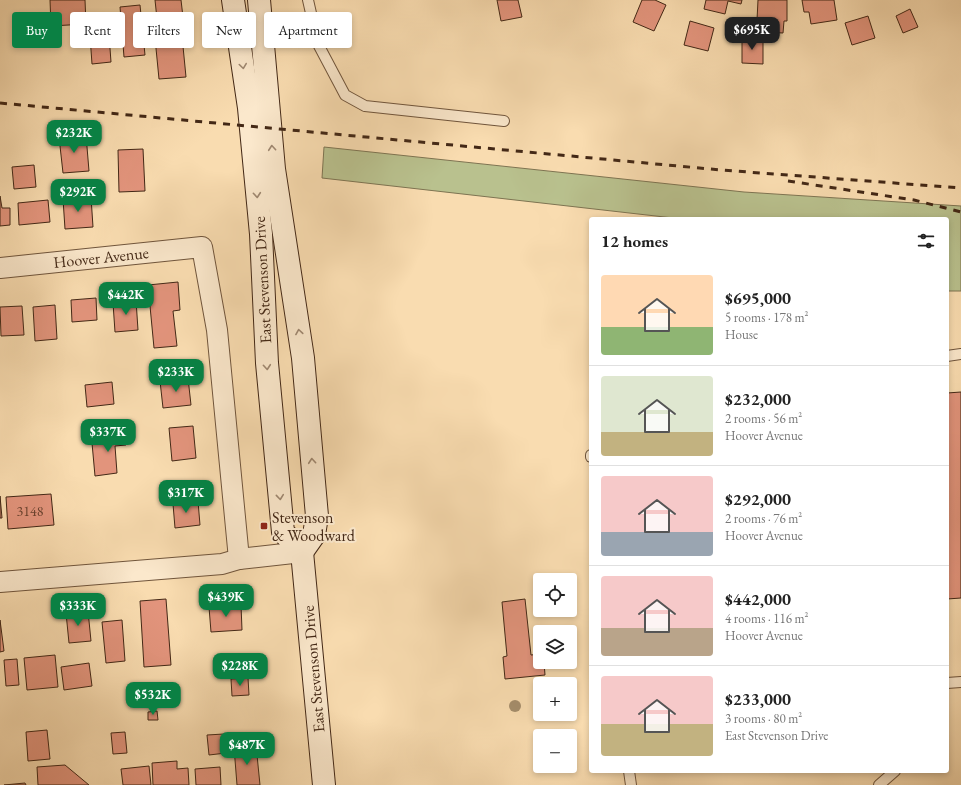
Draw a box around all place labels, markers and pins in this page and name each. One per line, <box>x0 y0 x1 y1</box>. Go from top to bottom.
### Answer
pin: $695K <box>724 17 780 51</box>
pin: $232K <box>46 120 102 154</box>
pin: $292K <box>50 179 106 213</box>
pin: $442K <box>98 282 154 316</box>
pin: $233K <box>148 359 204 393</box>
pin: $337K <box>80 419 136 453</box>
pin: $317K <box>158 480 214 514</box>
place label: Stevenson & Woodward <box>272 507 356 546</box>
marker: Stevenson & Woodward <box>259 521 269 531</box>
pin: $439K <box>198 584 254 618</box>
pin: $333K <box>50 593 106 627</box>
pin: $228K <box>212 653 268 687</box>
pin: $532K <box>125 682 181 716</box>
pin: $487K <box>219 732 275 766</box>

